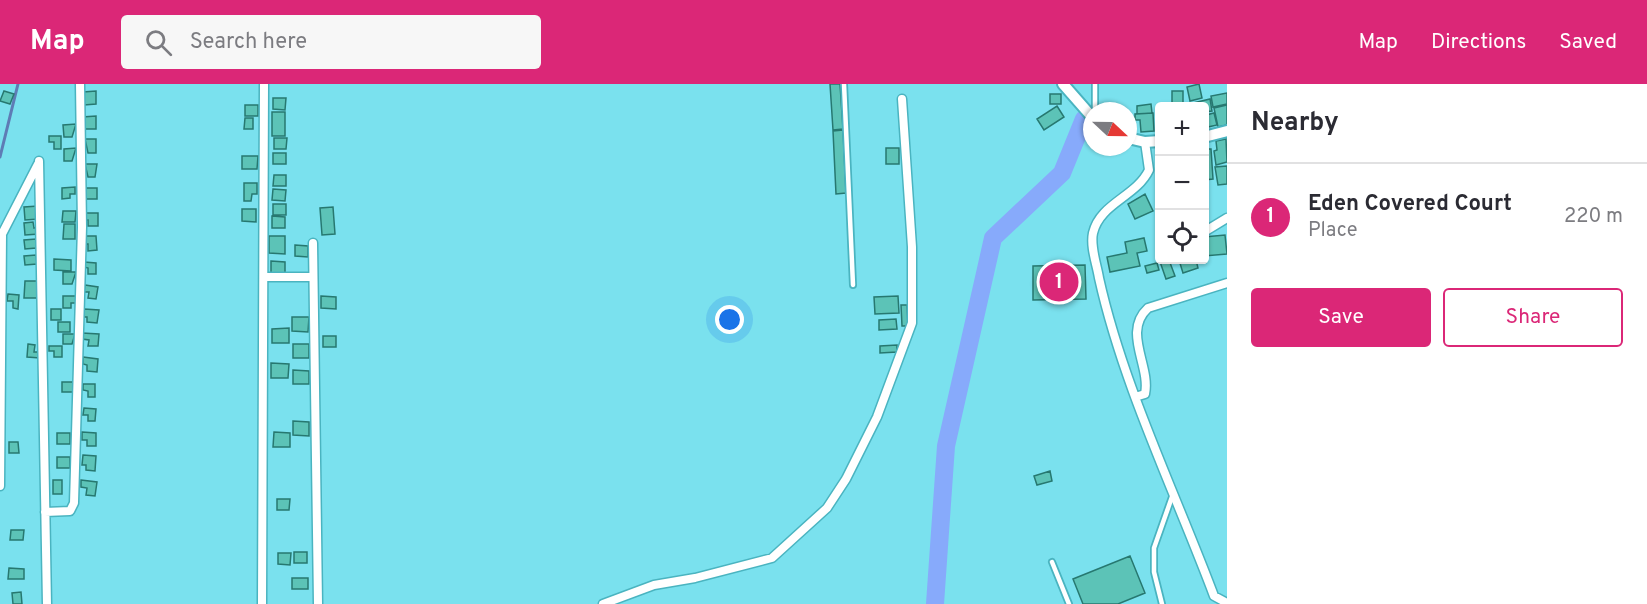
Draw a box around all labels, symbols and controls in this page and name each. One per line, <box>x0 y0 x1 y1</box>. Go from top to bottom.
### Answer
search box <box>121 15 541 69</box>
text: Map <box>30 24 85 60</box>
icon: search <box>142 26 175 59</box>
text: Search here <box>190 29 307 56</box>
text: Map <box>1358 29 1398 56</box>
text: Directions <box>1431 29 1526 56</box>
text: Saved <box>1559 29 1617 56</box>
north arrow <box>1083 102 1137 156</box>
map controls <box>1155 102 1209 264</box>
button: + <box>1155 102 1209 156</box>
text: Nearby <box>1251 107 1339 140</box>
button: − <box>1155 156 1209 210</box>
text: Eden Covered Court <box>1308 191 1512 218</box>
text: 1 <box>1267 204 1275 230</box>
text: 220 m <box>1564 204 1623 230</box>
button: locate <box>1155 210 1209 264</box>
text: Place <box>1308 218 1358 244</box>
pin: 1 <box>1040 260 1078 304</box>
button: Save <box>1251 288 1431 347</box>
button: Share <box>1443 288 1623 347</box>
your location <box>715 305 744 334</box>

